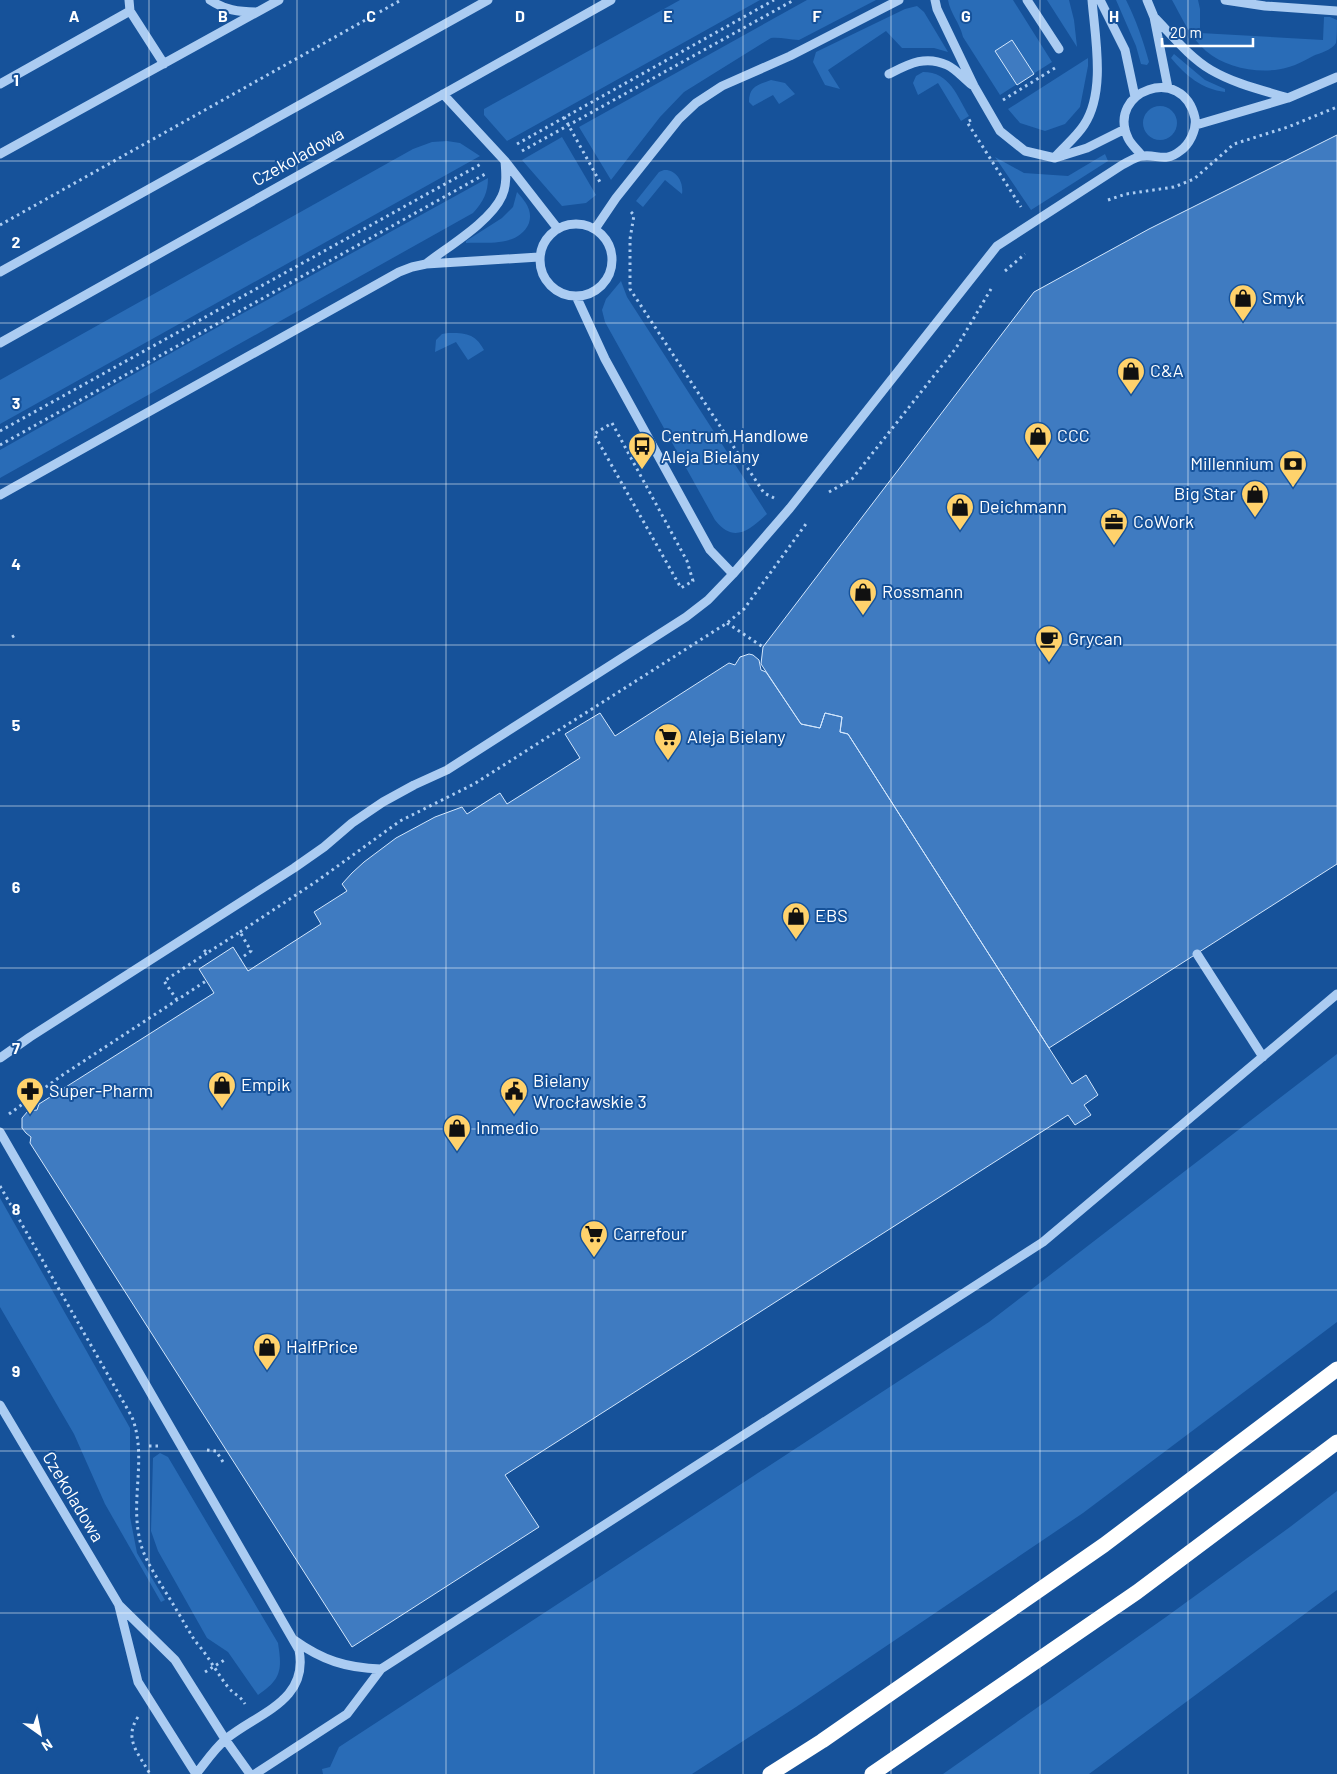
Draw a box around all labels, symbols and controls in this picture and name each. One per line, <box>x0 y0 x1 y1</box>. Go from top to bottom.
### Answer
text: A <box>69 6 80 25</box>
text: B <box>218 6 228 25</box>
text: C <box>366 6 376 25</box>
text: D <box>515 6 525 25</box>
text: E <box>663 6 673 25</box>
text: F <box>813 6 822 25</box>
text: G <box>961 6 971 25</box>
text: H <box>1109 6 1119 25</box>
scale bar <box>1162 15 1253 47</box>
text: 20 m <box>1170 23 1202 41</box>
text: 1 <box>13 70 19 89</box>
street label: Czekoladowa <box>248 122 347 190</box>
text: 2 <box>12 232 21 251</box>
shop icon: Smyk <box>1228 283 1258 322</box>
place label: Smyk <box>1262 286 1305 308</box>
shop icon: C&A <box>1116 356 1146 395</box>
place label: C&A <box>1150 359 1184 381</box>
text: 3 <box>12 393 20 412</box>
shop icon: CCC <box>1023 421 1053 460</box>
place label: Centrum Handlowe Aleja Bielany <box>661 424 809 467</box>
place label: CCC <box>1057 424 1090 446</box>
bus stop icon: Centrum Handlowe Aleja Bielany <box>627 431 657 470</box>
bank icon: Millennium <box>1278 449 1308 488</box>
place label: Millennium <box>1190 452 1274 474</box>
shop icon: Big Star <box>1240 479 1270 518</box>
place label: Big Star <box>1174 482 1236 504</box>
shop icon: Deichmann <box>945 492 975 531</box>
place label: Deichmann <box>979 495 1067 517</box>
office icon: CoWork <box>1099 507 1129 546</box>
place label: CoWork <box>1133 510 1194 532</box>
text: 4 <box>11 554 21 573</box>
shop icon: Rossmann <box>848 577 878 616</box>
place label: Rossmann <box>882 580 963 602</box>
cafe icon: Grycan <box>1034 624 1064 663</box>
place label: Grycan <box>1068 627 1122 649</box>
text: 5 <box>12 715 21 734</box>
supermarket icon: Aleja Bielany <box>653 722 683 761</box>
place label: Aleja Bielany <box>687 725 786 747</box>
text: 6 <box>12 877 21 896</box>
shop icon: EBS <box>781 901 811 940</box>
place label: EBS <box>815 904 848 926</box>
text: 7 <box>12 1038 20 1057</box>
place label: Bielany Wrocławskie 3 <box>533 1069 647 1112</box>
shop icon: Empik <box>207 1070 237 1109</box>
place label: Empik <box>241 1073 290 1095</box>
pharmacy icon: Super-Pharm <box>15 1076 45 1115</box>
public building icon: Bielany Wrocławskie 3 <box>499 1076 529 1115</box>
place label: Super-Pharm <box>49 1079 153 1101</box>
shop icon: Inmedio <box>442 1113 472 1152</box>
place label: Inmedio <box>476 1116 539 1138</box>
text: 8 <box>12 1199 21 1218</box>
supermarket icon: Carrefour <box>579 1219 609 1258</box>
place label: Carrefour <box>613 1222 687 1244</box>
shop icon: HalfPrice <box>252 1332 282 1371</box>
place label: HalfPrice <box>286 1335 358 1357</box>
text: 9 <box>12 1361 20 1380</box>
street label: Czekoladowa <box>38 1447 109 1546</box>
north arrow <box>15 1709 65 1759</box>
text: N <box>39 1736 56 1755</box>

